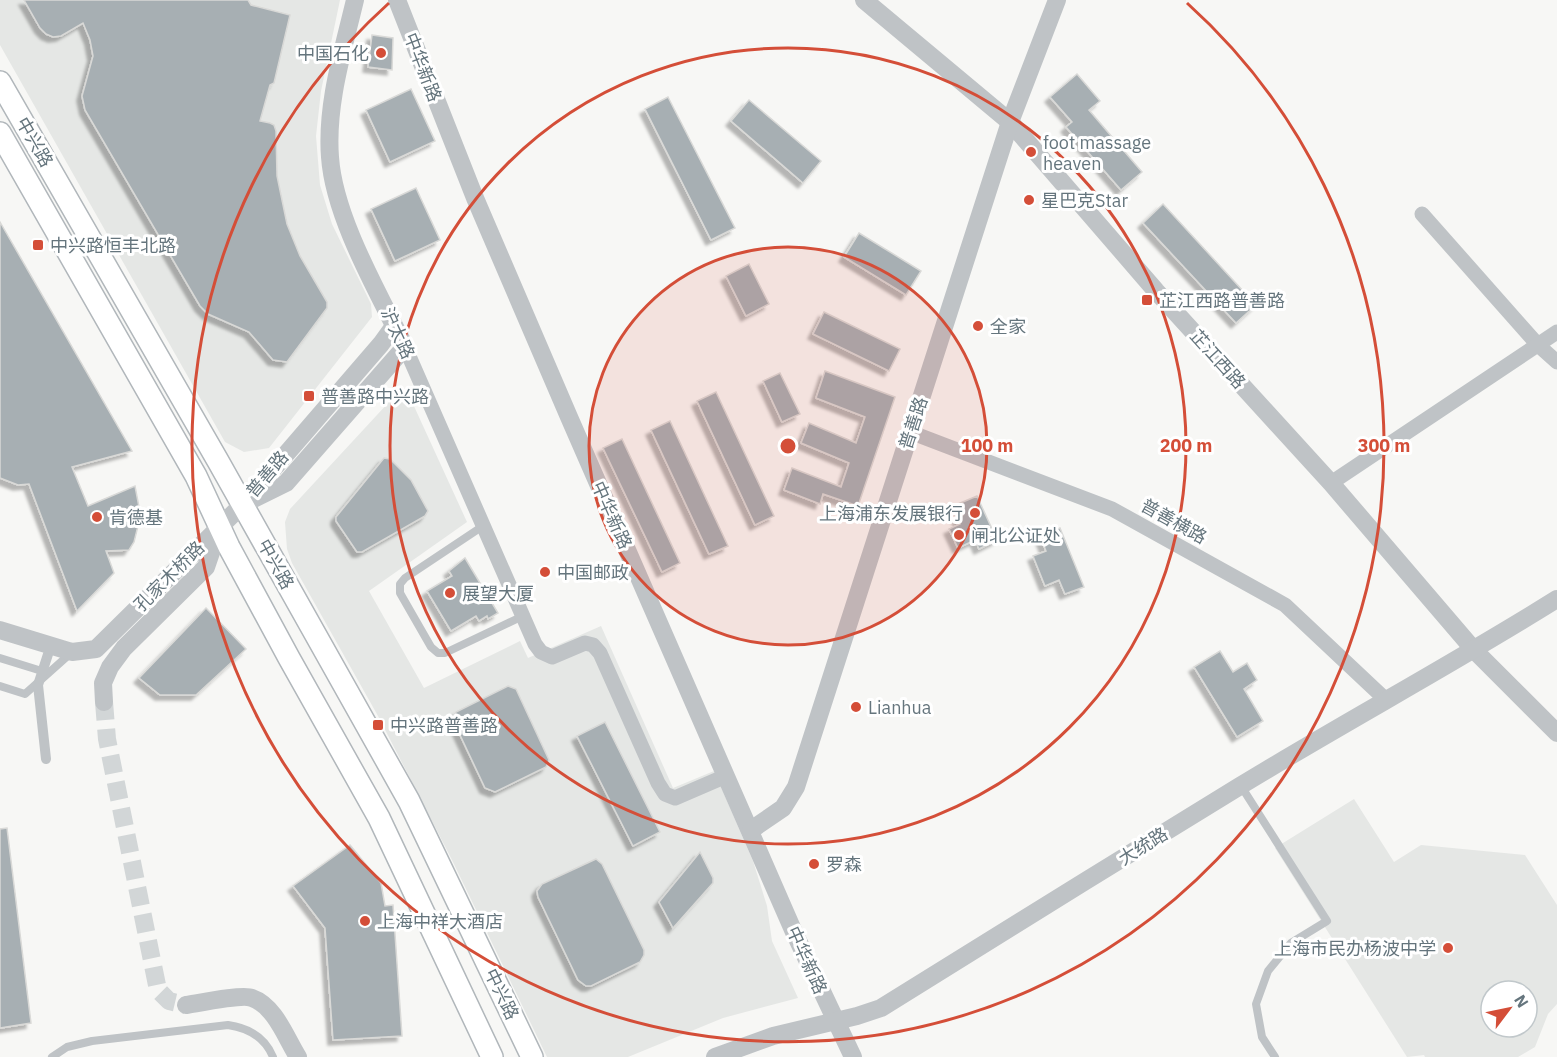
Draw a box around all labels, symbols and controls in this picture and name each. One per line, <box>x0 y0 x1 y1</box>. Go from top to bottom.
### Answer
street label: 中华新路 <box>399 29 447 105</box>
place label: 中国石化 <box>297 42 369 65</box>
marker: 中国石化 <box>374 46 388 60</box>
street label: 中兴路 <box>12 113 58 171</box>
place label: foot massage heaven <box>1043 131 1151 175</box>
marker: foot massage heaven <box>1024 145 1038 159</box>
place label: 星巴克Star <box>1041 189 1128 212</box>
marker: 星巴克Star <box>1022 193 1036 207</box>
place label: 中兴路恒丰北路 <box>50 234 176 257</box>
marker: 中兴路恒丰北路 <box>31 238 45 252</box>
place label: 芷江西路普善路 <box>1159 289 1285 312</box>
marker: 芷江西路普善路 <box>1140 293 1154 307</box>
street label: 沪太路 <box>376 304 420 362</box>
place label: 全家 <box>990 315 1026 338</box>
marker: 全家 <box>971 319 985 333</box>
street label: 芷江西路 <box>1185 325 1251 393</box>
place label: 普善路中兴路 <box>321 385 429 408</box>
marker: 普善路中兴路 <box>302 389 316 403</box>
street label: 普善路 <box>894 394 932 452</box>
text: 100 m <box>961 434 1013 457</box>
text: 200 m <box>1160 434 1212 457</box>
text: 300 m <box>1358 434 1410 457</box>
centre of rings <box>778 436 798 456</box>
street label: 普善路 <box>241 446 293 502</box>
street label: 中华新路 <box>587 477 637 553</box>
street label: 普善横路 <box>1137 493 1211 549</box>
place label: 上海浦东发展银行 <box>819 502 963 525</box>
place label: 肯德基 <box>109 506 163 529</box>
marker: 上海浦东发展银行 <box>968 506 982 520</box>
marker: 肯德基 <box>90 510 104 524</box>
place label: 闸北公证处 <box>971 524 1061 547</box>
marker: 闸北公证处 <box>952 528 966 542</box>
street label: 中兴路 <box>253 535 299 593</box>
street label: 孔家木桥路 <box>129 536 209 616</box>
place label: 中国邮政 <box>557 561 629 584</box>
marker: 中国邮政 <box>538 565 552 579</box>
place label: 展望大厦 <box>462 582 534 605</box>
marker: 展望大厦 <box>443 586 457 600</box>
place label: Lianhua <box>868 696 932 719</box>
marker: Lianhua <box>849 700 863 714</box>
place label: 中兴路普善路 <box>390 714 498 737</box>
marker: 中兴路普善路 <box>371 718 385 732</box>
street label: 大统路 <box>1114 822 1172 870</box>
place label: 罗森 <box>826 853 862 876</box>
marker: 罗森 <box>807 857 821 871</box>
place label: 上海中祥大酒店 <box>377 910 503 933</box>
marker: 上海中祥大酒店 <box>358 914 372 928</box>
street label: 中华新路 <box>782 922 832 998</box>
place label: 上海市民办杨波中学 <box>1274 937 1436 960</box>
marker: 上海市民办杨波中学 <box>1441 941 1455 955</box>
street label: 中兴路 <box>480 965 524 1023</box>
north arrow <box>1479 979 1539 1039</box>
text: N <box>1510 991 1533 1011</box>

